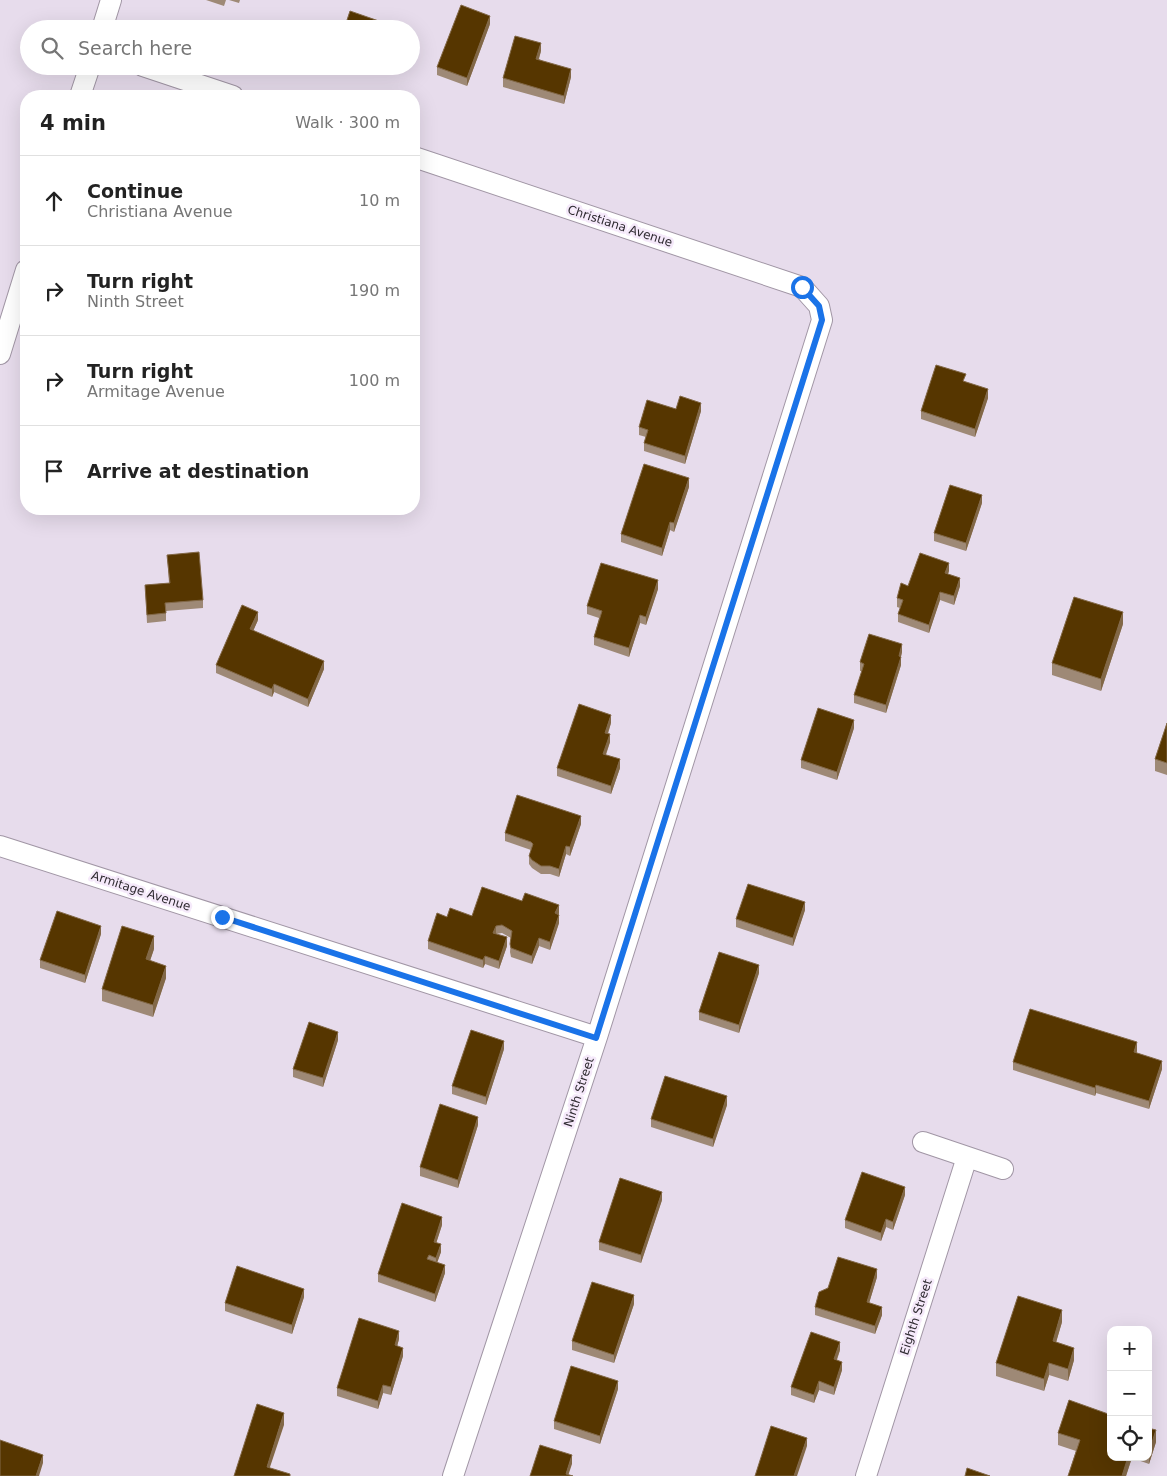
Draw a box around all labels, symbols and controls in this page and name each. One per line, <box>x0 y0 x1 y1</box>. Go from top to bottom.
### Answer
search box <box>20 20 420 75</box>
icon: search <box>38 34 66 62</box>
text: Search here <box>78 37 192 59</box>
text: 4 min <box>40 111 106 135</box>
text: Walk · 300 m <box>295 113 400 132</box>
text: Continue <box>87 180 183 202</box>
icon: ahead <box>40 187 68 215</box>
text: 10 m <box>359 191 400 210</box>
text: Christiana Avenue <box>87 202 233 221</box>
street label: Christiana Avenue <box>566 202 674 250</box>
text: Turn right <box>87 270 193 292</box>
route start <box>791 276 814 299</box>
icon: right <box>40 277 68 305</box>
text: 190 m <box>349 281 400 300</box>
text: Ninth Street <box>87 292 184 311</box>
text: Turn right <box>87 360 193 382</box>
icon: right <box>40 367 68 395</box>
text: 100 m <box>349 371 400 390</box>
text: Armitage Avenue <box>87 382 225 401</box>
icon: arrive <box>40 457 68 485</box>
text: Arrive at destination <box>87 460 309 482</box>
street label: Armitage Avenue <box>90 868 192 914</box>
route end <box>211 906 234 929</box>
street label: Ninth Street <box>561 1055 597 1129</box>
street label: Eighth Street <box>897 1277 935 1357</box>
map controls <box>1107 1326 1152 1461</box>
button: + <box>1107 1326 1152 1371</box>
button: − <box>1107 1371 1152 1416</box>
button: locate <box>1107 1416 1152 1461</box>

